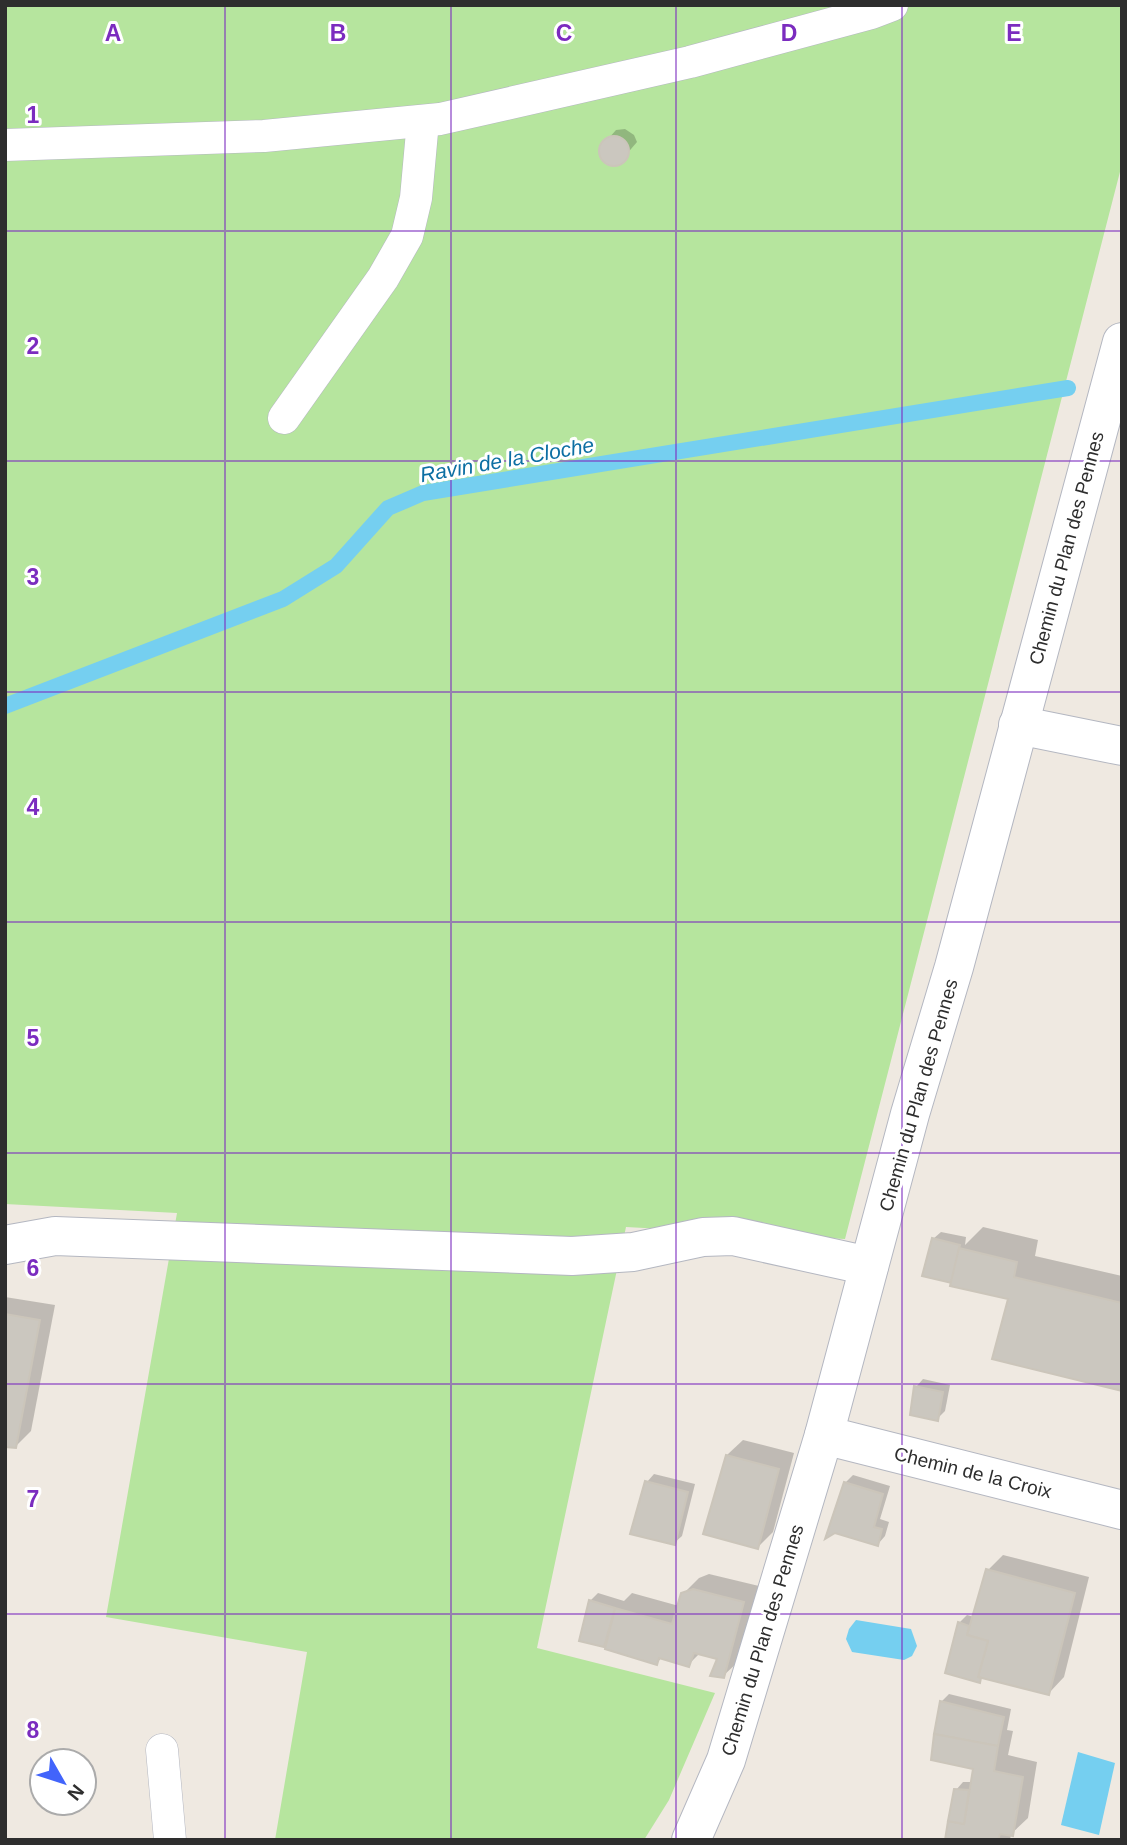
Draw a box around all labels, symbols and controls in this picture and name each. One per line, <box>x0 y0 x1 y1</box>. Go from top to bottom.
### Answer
text: A <box>105 20 121 46</box>
text: B <box>330 20 346 46</box>
text: C <box>556 20 572 46</box>
text: D <box>781 20 797 46</box>
text: E <box>1006 20 1022 46</box>
text: 1 <box>27 102 40 128</box>
text: 2 <box>27 333 39 359</box>
street label: Chemin du Plan des Pennes <box>1025 429 1108 667</box>
water label: Ravin de la Cloche <box>418 433 596 486</box>
text: 3 <box>27 564 39 590</box>
text: 4 <box>27 794 40 820</box>
street label: Chemin du Plan des Pennes <box>875 976 962 1214</box>
text: 5 <box>27 1025 40 1051</box>
text: 6 <box>27 1255 39 1281</box>
street label: Chemin de la Croix <box>892 1443 1054 1502</box>
text: 7 <box>27 1486 39 1512</box>
street label: Chemin du Plan des Pennes <box>717 1522 808 1758</box>
text: 8 <box>27 1717 40 1743</box>
north arrow <box>28 1747 98 1817</box>
text: N <box>63 1780 88 1804</box>

